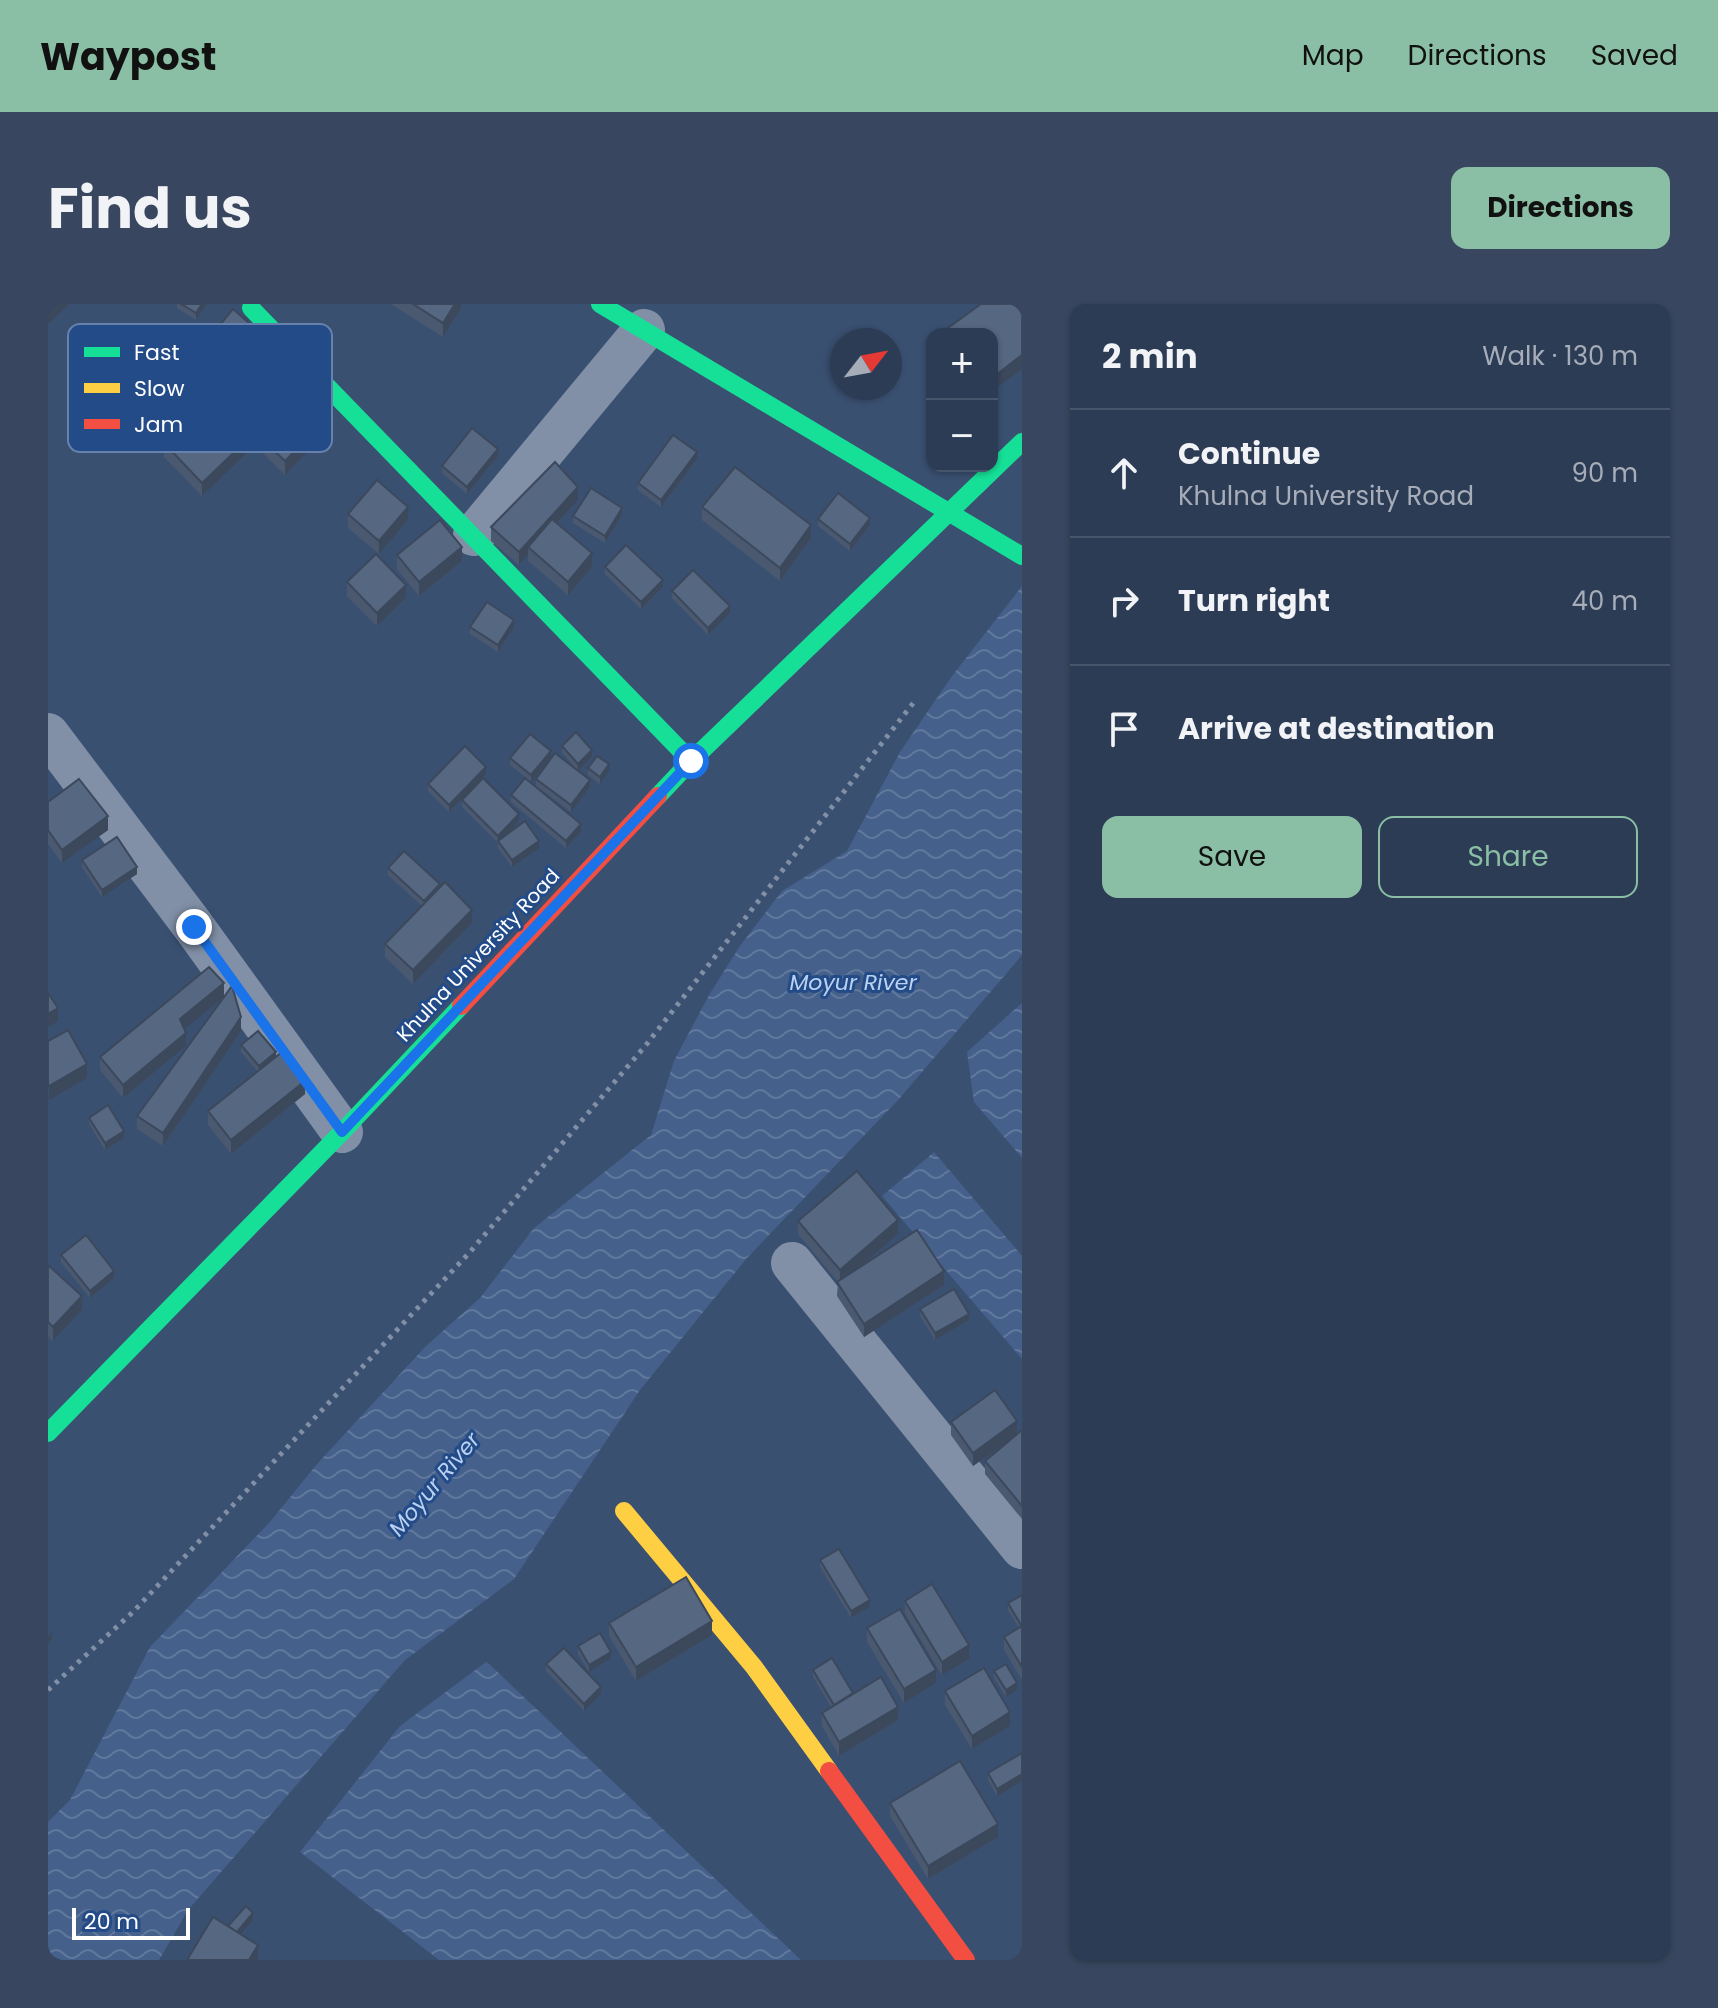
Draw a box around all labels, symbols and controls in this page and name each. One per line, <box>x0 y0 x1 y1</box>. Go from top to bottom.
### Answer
text: Waypost <box>40 30 216 83</box>
text: Map <box>1302 36 1364 75</box>
text: Directions <box>1408 36 1547 75</box>
text: Saved <box>1591 36 1678 75</box>
button: Directions <box>1451 167 1670 249</box>
text: Find us <box>48 169 252 248</box>
legend <box>68 324 332 452</box>
north arrow <box>830 328 902 400</box>
map controls <box>926 328 998 472</box>
button: + <box>926 328 998 400</box>
text: 2 min <box>1102 332 1198 380</box>
text: Fast <box>134 337 179 368</box>
text: Walk · 130 m <box>1482 338 1638 374</box>
text: Slow <box>134 373 184 404</box>
button: − <box>926 400 998 472</box>
text: Jam <box>134 409 183 440</box>
text: Continue <box>1178 432 1320 475</box>
icon: ahead <box>1102 451 1146 495</box>
text: 90 m <box>1572 455 1638 491</box>
text: Khulna University Road <box>1178 478 1474 514</box>
icon: right <box>1102 579 1146 623</box>
text: Turn right <box>1178 579 1330 622</box>
text: 40 m <box>1572 583 1638 619</box>
icon: arrive <box>1102 707 1146 751</box>
text: Arrive at destination <box>1178 707 1495 750</box>
route start <box>673 743 709 779</box>
button: Save <box>1102 816 1362 898</box>
button: Share <box>1378 816 1638 898</box>
street label: Khulna University Road <box>390 862 566 1048</box>
route end <box>176 909 212 945</box>
water label: Moyur River <box>789 967 917 998</box>
water label: Moyur River <box>382 1425 488 1543</box>
scale bar <box>72 1904 190 1940</box>
text: 20 m <box>84 1906 139 1937</box>

